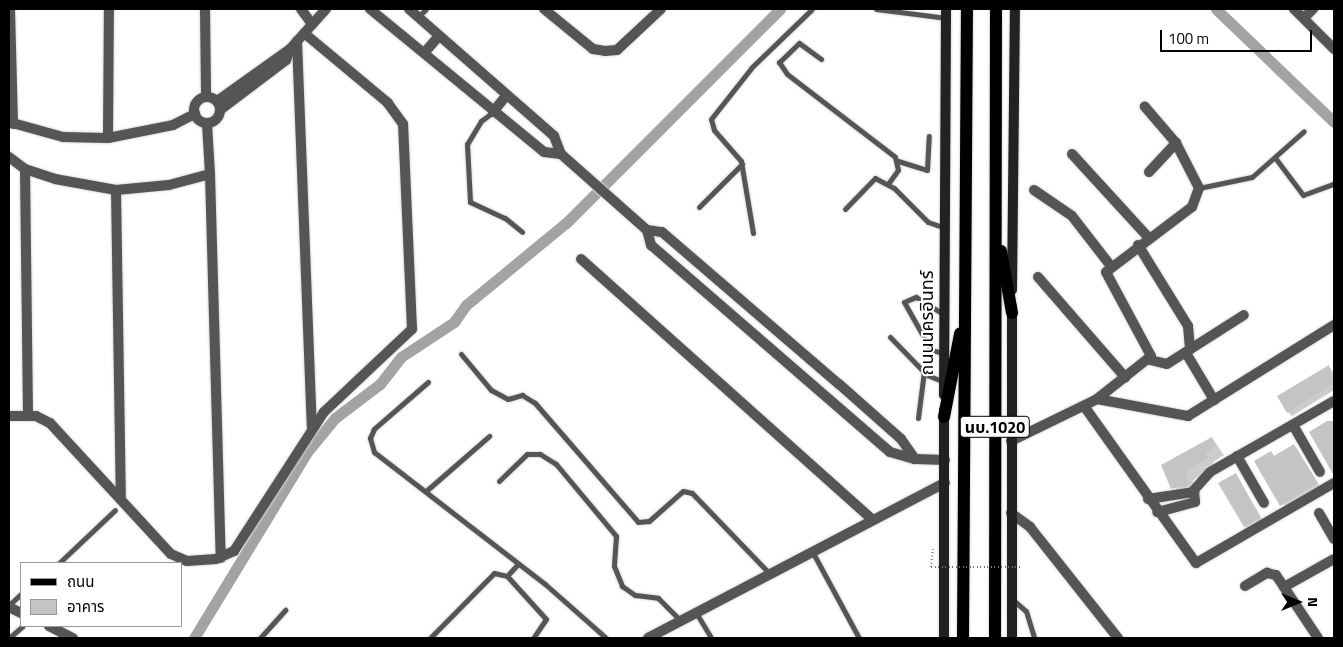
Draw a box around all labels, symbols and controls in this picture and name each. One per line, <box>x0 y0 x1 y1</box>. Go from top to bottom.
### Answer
scale bar <box>1163 20 1316 52</box>
text: 100 m <box>1168 27 1209 50</box>
street label: ถนนนครอินทร์ <box>916 271 938 375</box>
road number: นบ.1020 <box>959 414 1031 441</box>
legend <box>20 562 182 627</box>
text: ถนน <box>67 570 94 593</box>
north arrow <box>1273 577 1323 627</box>
text: อาคาร <box>67 595 104 618</box>
text: N <box>1303 597 1324 607</box>

